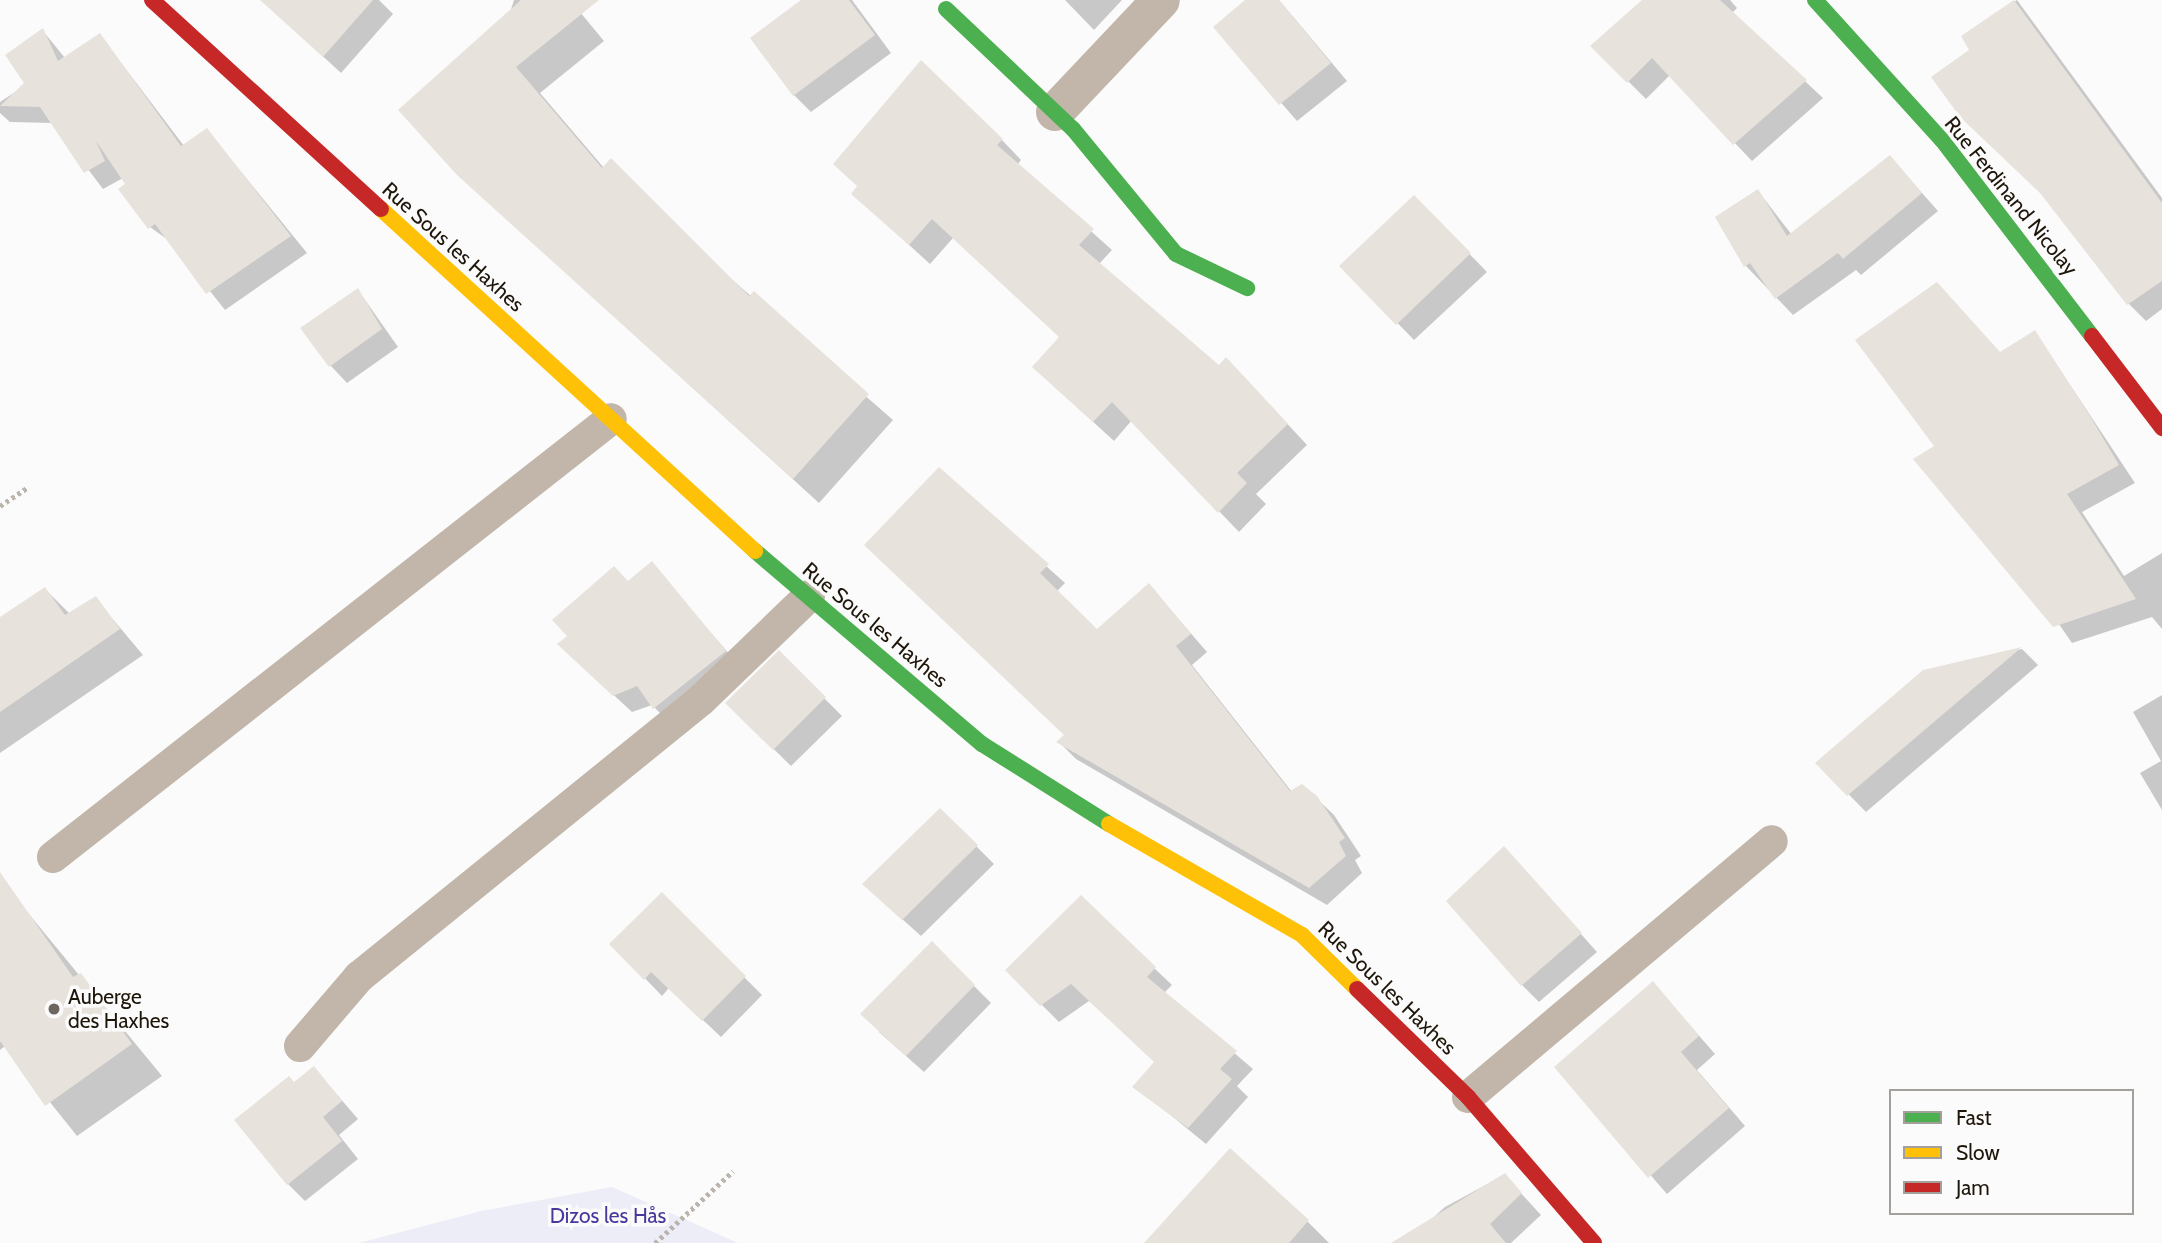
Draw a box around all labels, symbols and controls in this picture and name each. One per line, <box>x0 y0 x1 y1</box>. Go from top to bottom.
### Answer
street label: Rue Ferdinand Nicolay <box>1939 111 2083 281</box>
street label: Rue Sous les Haxhes <box>377 177 529 317</box>
street label: Rue Sous les Haxhes <box>797 557 953 693</box>
street label: Rue Sous les Haxhes <box>1313 916 1461 1060</box>
place label: Auberge des Haxhes <box>68 984 169 1034</box>
marker: Auberge des Haxhes <box>46 1001 62 1017</box>
legend <box>1889 1089 2134 1215</box>
text: Fast <box>1956 1105 1992 1130</box>
text: Slow <box>1956 1140 2000 1165</box>
text: Jam <box>1956 1175 1990 1200</box>
park label: Dizos les Hås <box>550 1203 666 1229</box>

